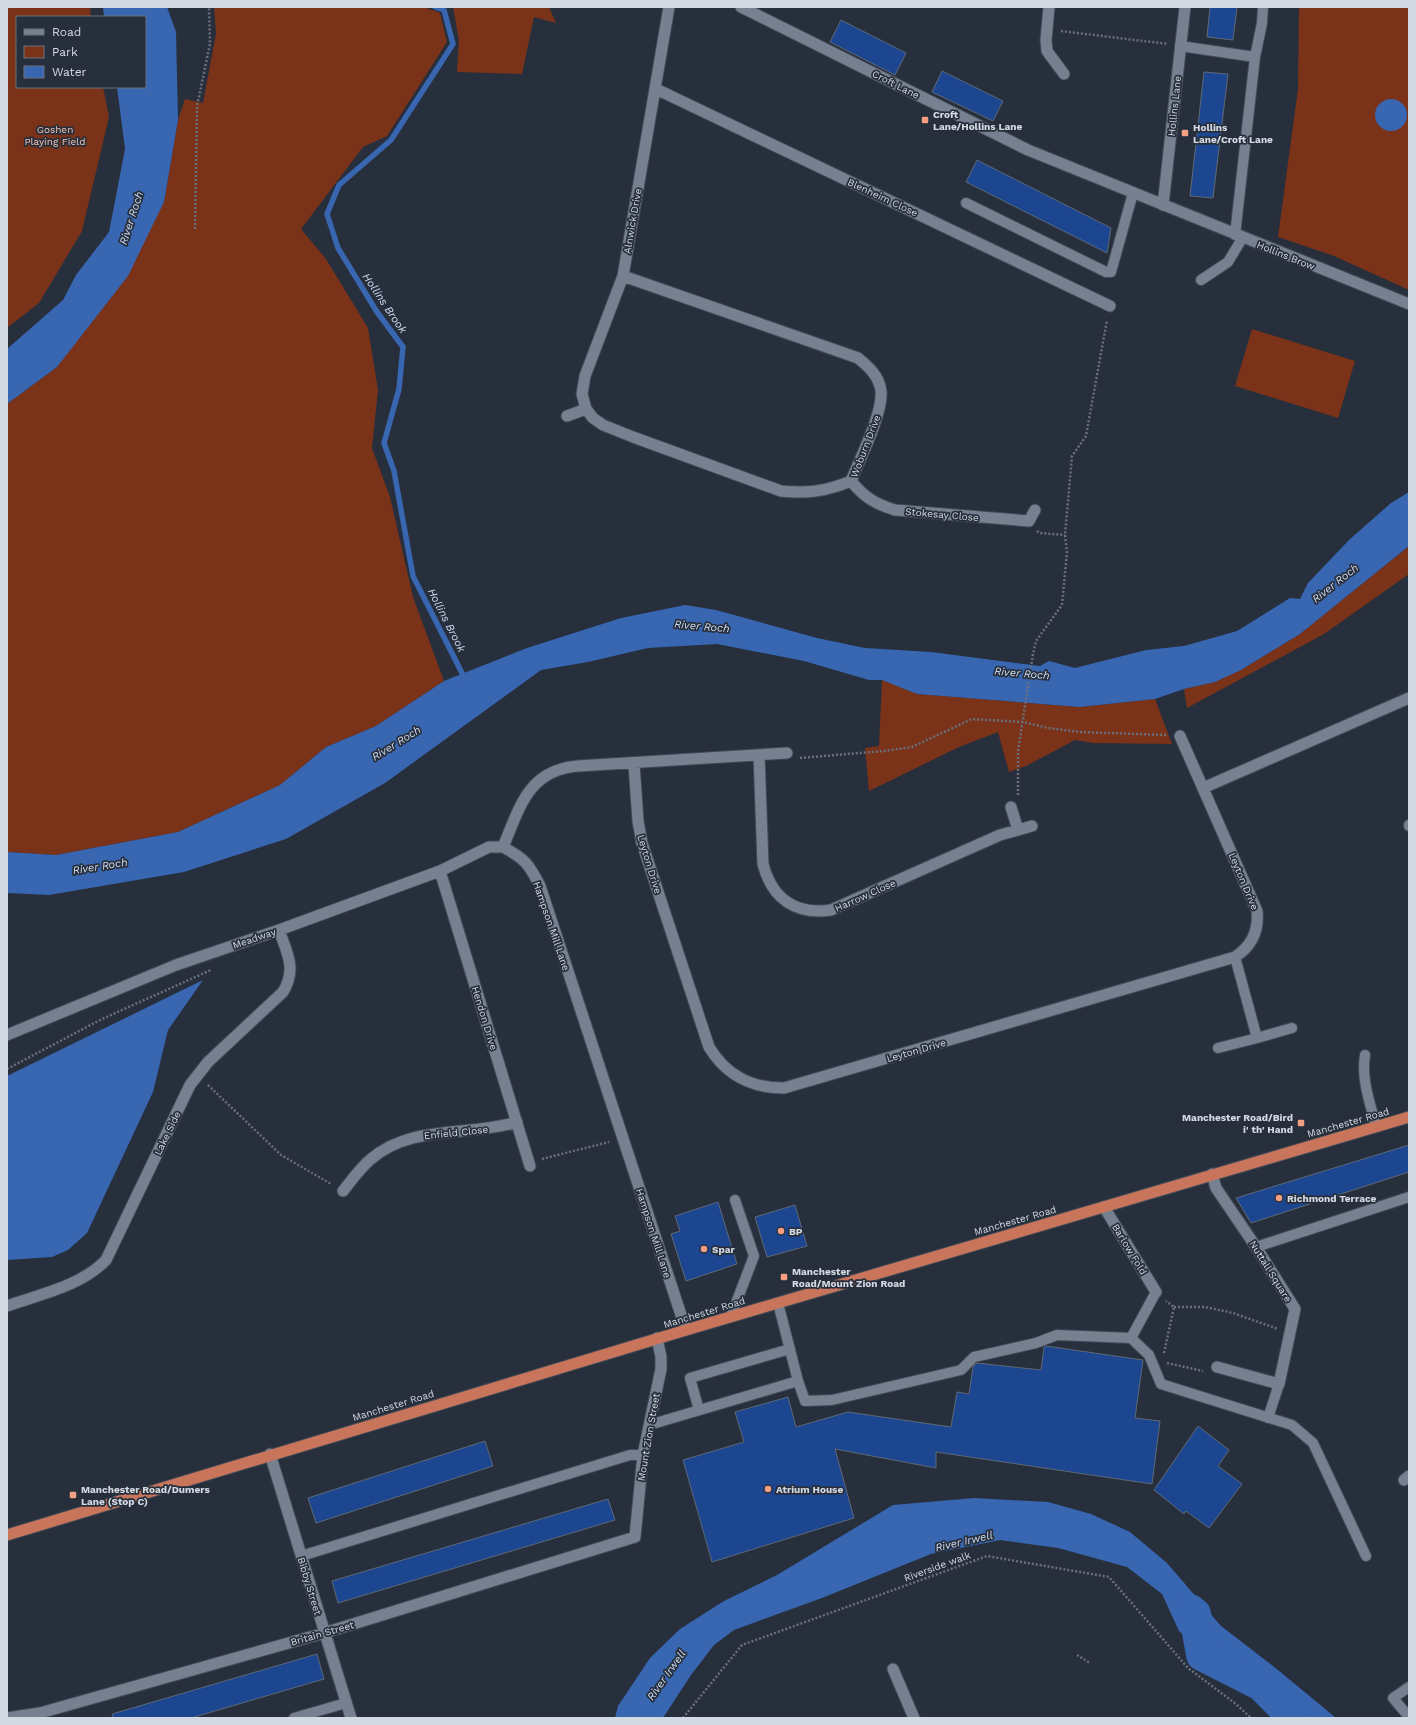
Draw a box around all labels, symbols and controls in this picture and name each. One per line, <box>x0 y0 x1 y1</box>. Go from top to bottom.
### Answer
legend <box>16 16 146 88</box>
text: Road <box>52 25 81 39</box>
text: Park <box>52 45 78 59</box>
text: Water <box>52 65 87 79</box>
street label: Croft Lane <box>870 68 921 101</box>
street label: Hollins Lane <box>1166 75 1183 137</box>
place label: Croft Lane/Hollins Lane <box>933 109 1022 132</box>
marker: Croft Lane/Hollins Lane <box>920 115 930 125</box>
place label: Hollins Lane/Croft Lane <box>1193 122 1273 145</box>
park label: Goshen Playing Field <box>24 124 86 147</box>
marker: Hollins Lane/Croft Lane <box>1180 128 1190 138</box>
street label: Blenheim Close <box>846 176 920 219</box>
street label: Alnwick Drive <box>621 187 644 255</box>
water label: River Roch <box>117 190 146 246</box>
street label: Hollins Brow <box>1255 239 1317 272</box>
water label: Hollins Brook <box>360 271 410 337</box>
street label: Woburn Drive <box>848 413 883 479</box>
street label: Stokesay Close <box>905 506 979 523</box>
water label: River Roch <box>1310 561 1361 606</box>
water label: Hollins Brook <box>425 586 469 655</box>
water label: River Roch <box>674 618 730 635</box>
water label: River Roch <box>994 665 1050 682</box>
water label: River Roch <box>369 723 423 764</box>
street label: Leyton Drive <box>635 833 664 895</box>
street label: Leyton Drive <box>1227 851 1261 912</box>
water label: River Roch <box>72 856 128 877</box>
street label: Harrow Close <box>833 877 897 914</box>
street label: Hampson Mill Lane <box>531 880 572 972</box>
street label: Meadway <box>231 926 278 951</box>
street label: Hendon Drive <box>470 985 499 1052</box>
street label: Leyton Drive <box>885 1037 947 1064</box>
street label: Manchester Road <box>1306 1106 1390 1139</box>
street label: Lake Side <box>152 1109 183 1157</box>
place label: Manchester Road/Bird i' th' Hand <box>1182 1112 1293 1135</box>
marker: Manchester Road/Bird i' th' Hand <box>1296 1118 1306 1128</box>
street label: Enfield Close <box>423 1124 489 1141</box>
street label: Hampson Mill Lane <box>634 1187 673 1280</box>
marker: Richmond Terrace <box>1274 1193 1284 1203</box>
place label: Richmond Terrace <box>1287 1193 1377 1204</box>
street label: Manchester Road <box>973 1204 1057 1237</box>
street label: Barlow Fold <box>1110 1222 1149 1277</box>
marker: BP <box>776 1226 786 1236</box>
place label: BP <box>789 1226 803 1237</box>
street label: Nuttall Square <box>1247 1239 1294 1304</box>
marker: Spar <box>699 1244 709 1254</box>
place label: Spar <box>712 1244 735 1255</box>
place label: Manchester Road/Mount Zion Road <box>792 1266 905 1289</box>
marker: Manchester Road/Mount Zion Road <box>779 1272 789 1282</box>
street label: Manchester Road <box>662 1295 746 1330</box>
street label: Manchester Road <box>351 1388 435 1423</box>
street label: Mount Zion Street <box>635 1392 662 1482</box>
place label: Manchester Road/Dumers Lane (Stop C) <box>81 1484 210 1507</box>
marker: Atrium House <box>763 1484 773 1494</box>
place label: Atrium House <box>776 1484 843 1495</box>
marker: Manchester Road/Dumers Lane (Stop C) <box>68 1490 78 1500</box>
water label: River Irwell <box>934 1528 995 1554</box>
street label: Riverside walk <box>902 1549 972 1584</box>
street label: Bibby Street <box>295 1556 324 1617</box>
street label: Britain Street <box>289 1619 356 1648</box>
water label: River Irwell <box>644 1647 689 1703</box>

